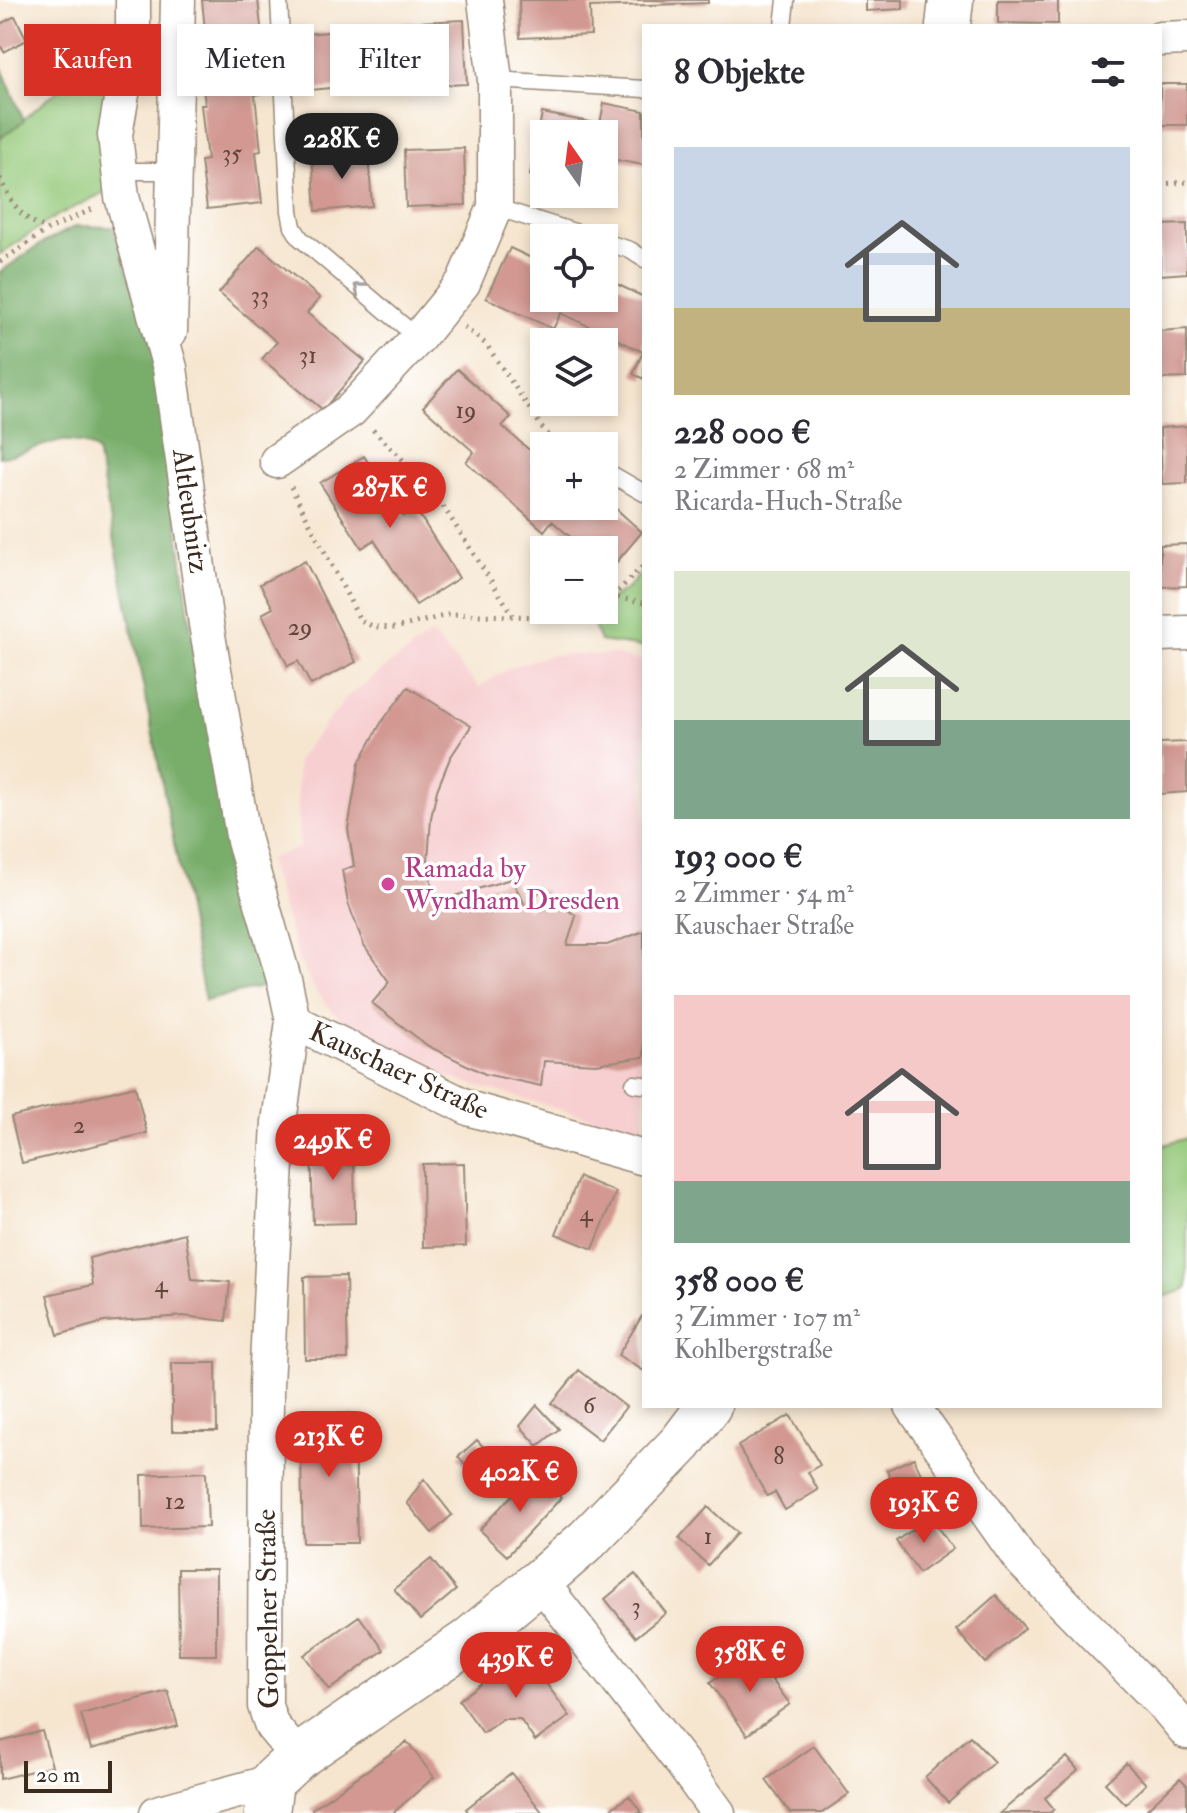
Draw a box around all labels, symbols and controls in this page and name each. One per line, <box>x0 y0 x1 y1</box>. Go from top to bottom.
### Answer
chip: Kaufen <box>24 24 161 96</box>
chip: Mieten <box>177 24 314 96</box>
chip: Filter <box>330 24 449 96</box>
icon: filters <box>1086 50 1130 94</box>
text: 8 Objekte <box>674 51 805 94</box>
pin: 228K € <box>277 113 407 181</box>
north arrow <box>530 120 618 208</box>
map controls <box>530 120 618 624</box>
text: 228K € <box>303 123 381 155</box>
house number: 35 <box>222 138 242 169</box>
icon: home <box>830 199 974 343</box>
button: locate <box>530 224 618 312</box>
house number: 33 <box>251 280 269 311</box>
one-way arrow <box>353 283 368 298</box>
button: layers <box>530 328 618 416</box>
house number: 31 <box>299 340 317 371</box>
house number: 19 <box>456 395 476 426</box>
text: 228 000 € <box>674 411 811 454</box>
button: + <box>530 432 618 520</box>
street label: Altleubnitz <box>164 446 216 576</box>
text: 2 Zimmer · 68 m² <box>674 454 854 486</box>
pin: 287K € <box>325 462 455 530</box>
text: 287K € <box>352 472 428 504</box>
text: Ricarda-Huch-Straße <box>674 486 902 518</box>
button: − <box>530 536 618 624</box>
house number: 29 <box>288 612 312 643</box>
icon: home <box>830 623 974 767</box>
text: 193 000 € <box>674 835 803 878</box>
place label: Ramada by Wyndham Dresden <box>403 851 620 918</box>
marker: Ramada by Wyndham Dresden <box>379 875 397 893</box>
text: 2 Zimmer · 54 m² <box>674 878 854 910</box>
text: Kauschaer Straße <box>674 910 854 942</box>
street label: Kauschaer Straße <box>304 1014 495 1128</box>
icon: home <box>830 1047 974 1191</box>
house number: 2 <box>73 1110 85 1141</box>
pin: 249K € <box>268 1114 398 1182</box>
text: 249K € <box>293 1124 373 1156</box>
house number: 4 <box>580 1198 594 1229</box>
text: 358 000 € <box>674 1259 804 1302</box>
house number: 4 <box>155 1269 169 1300</box>
text: 3 Zimmer · 107 m² <box>674 1302 860 1334</box>
text: Kohlbergstraße <box>674 1334 833 1366</box>
house number: 6 <box>583 1390 597 1421</box>
pin: 213K € <box>264 1411 394 1479</box>
text: 213K € <box>293 1421 365 1453</box>
house number: 8 <box>773 1441 785 1472</box>
pin: 402K € <box>455 1446 585 1514</box>
text: 402K € <box>480 1456 560 1488</box>
pin: 193K € <box>859 1477 989 1545</box>
house number: 12 <box>165 1486 185 1517</box>
text: 193K € <box>888 1487 960 1519</box>
street label: Goppelner Straße <box>249 1508 287 1709</box>
house number: 1 <box>704 1521 712 1552</box>
house number: 3 <box>631 1591 641 1622</box>
pin: 358K € <box>685 1626 815 1694</box>
pin: 439K € <box>451 1632 581 1700</box>
text: 358K € <box>714 1636 786 1668</box>
text: 439K € <box>478 1642 554 1674</box>
scale bar <box>24 1757 112 1793</box>
text: 20 m <box>36 1761 80 1789</box>

